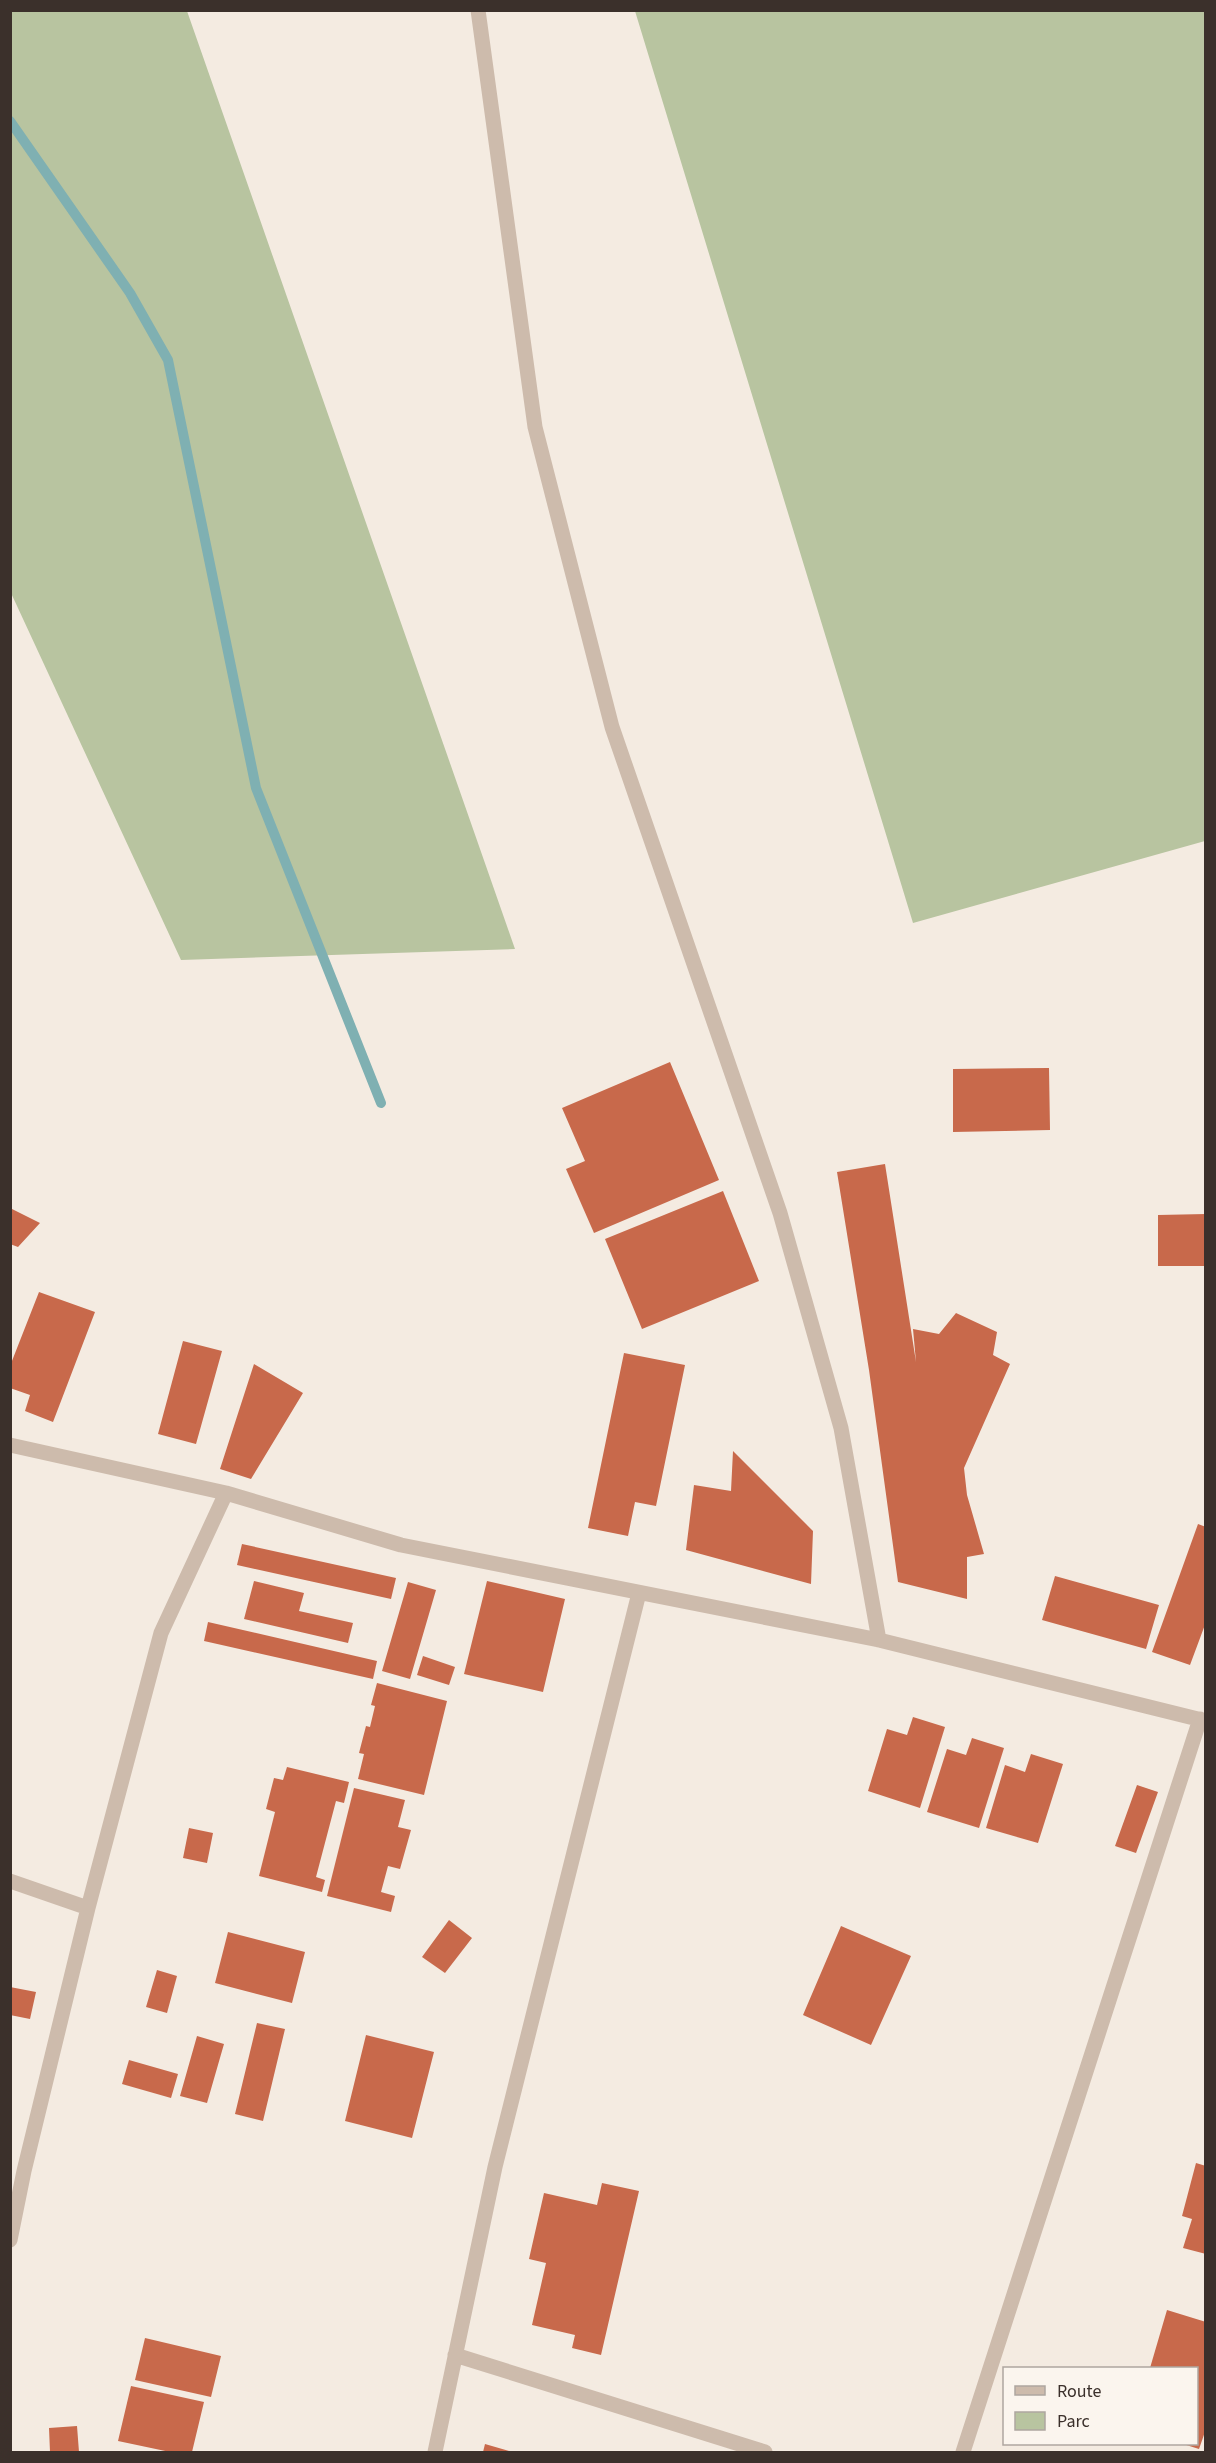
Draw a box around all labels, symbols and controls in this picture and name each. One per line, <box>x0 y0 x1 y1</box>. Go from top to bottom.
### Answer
legend <box>1003 2367 1198 2445</box>
text: Route <box>1057 2379 1101 2404</box>
text: Parc <box>1057 2409 1090 2434</box>

